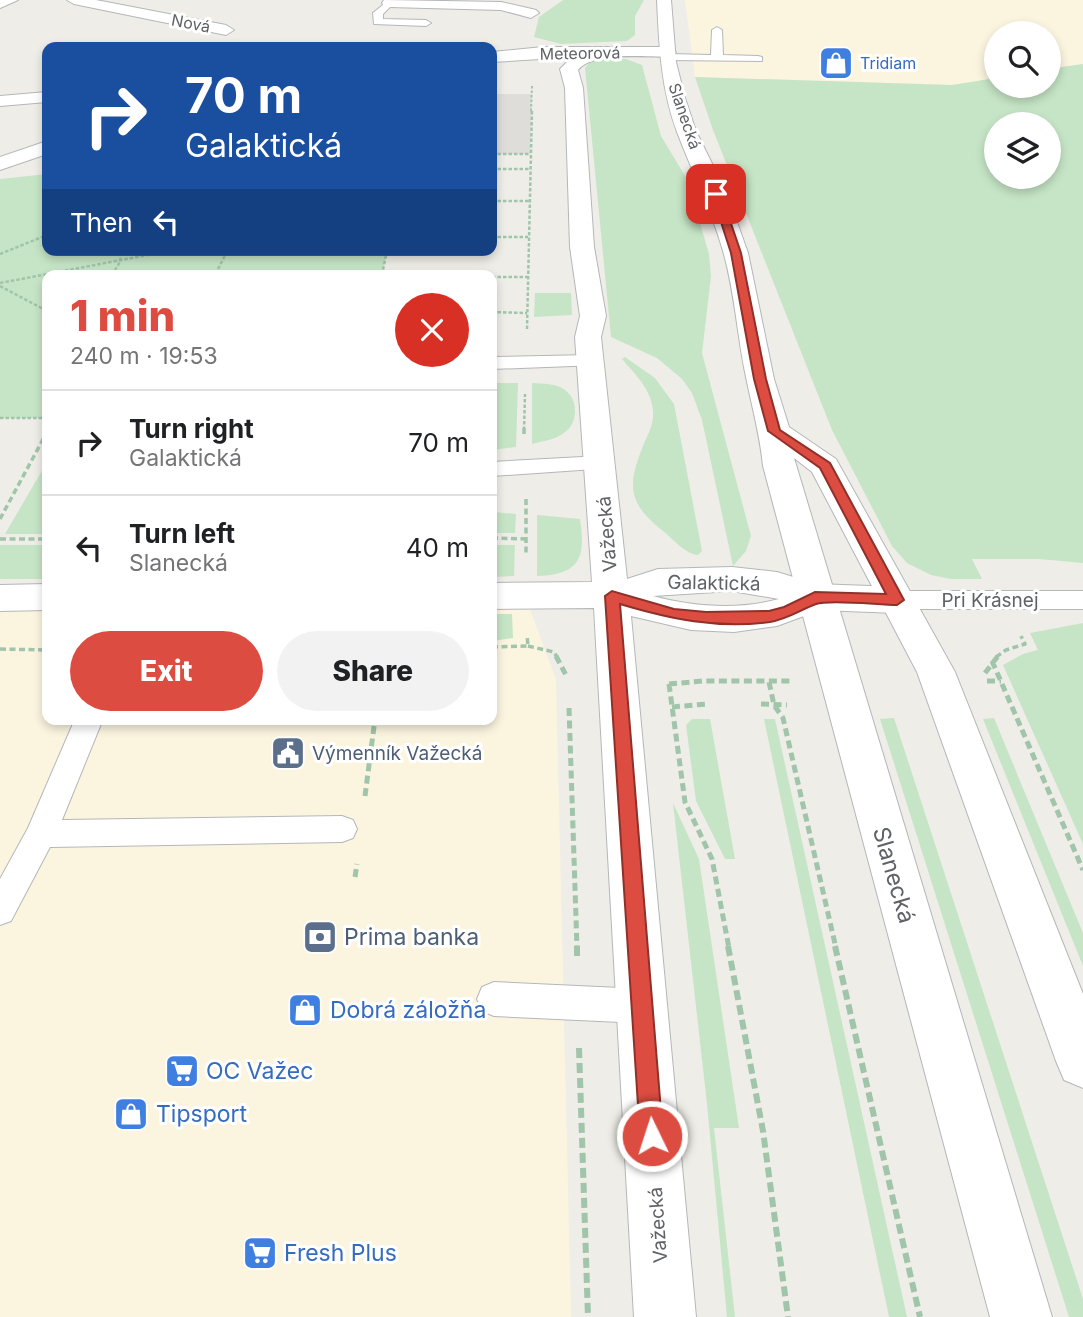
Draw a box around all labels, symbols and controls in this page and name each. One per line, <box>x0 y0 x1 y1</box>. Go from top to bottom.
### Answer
street label: Nová <box>170 9 212 37</box>
map controls <box>984 21 1061 189</box>
button: search <box>984 21 1061 98</box>
street label: Meteorová <box>539 42 621 64</box>
shop icon: Tridiam <box>817 44 855 82</box>
place label: Tridiam <box>860 53 916 73</box>
text: 70 m <box>185 66 302 125</box>
icon: right <box>70 70 161 161</box>
street label: Slanecká <box>664 80 706 152</box>
button: layers <box>984 112 1061 189</box>
text: Galaktická <box>185 126 342 165</box>
pin <box>686 164 746 224</box>
icon: arrive <box>697 175 735 213</box>
icon: left <box>147 203 185 241</box>
text: Then <box>70 207 133 238</box>
text: 1 min <box>70 290 175 341</box>
button: close <box>395 293 469 367</box>
text: 240 m · 19:53 <box>70 342 218 370</box>
text: Turn right <box>129 413 254 444</box>
icon: right <box>70 424 108 462</box>
text: 70 m <box>408 427 469 458</box>
text: Galaktická <box>129 444 242 472</box>
street label: Važecká <box>592 495 622 573</box>
text: Turn left <box>129 518 235 549</box>
icon: left <box>70 529 108 567</box>
text: 40 m <box>406 532 469 563</box>
text: Slanecká <box>129 549 228 577</box>
street label: Galaktická <box>667 571 761 595</box>
street label: Pri Krásnej <box>941 589 1039 612</box>
button: Exit <box>70 631 263 711</box>
button: Share <box>277 631 469 711</box>
public building icon: Výmenník Važecká <box>269 734 307 772</box>
place label: Výmenník Važecká <box>312 742 482 765</box>
street label: Slanecká <box>867 824 921 926</box>
bank icon: Prima banka <box>301 918 339 956</box>
place label: Prima banka <box>344 923 479 951</box>
shop icon: Dobrá záložňa <box>286 991 324 1029</box>
place label: Dobrá záložňa <box>330 996 486 1024</box>
supermarket icon: OC Važec <box>163 1052 201 1090</box>
place label: OC Važec <box>206 1057 313 1085</box>
shop icon: Tipsport <box>112 1095 150 1133</box>
position arrow <box>615 1099 689 1173</box>
place label: Tipsport <box>156 1100 248 1128</box>
street label: Važecká <box>644 1186 672 1264</box>
supermarket icon: Fresh Plus <box>241 1234 279 1272</box>
place label: Fresh Plus <box>284 1239 397 1267</box>

